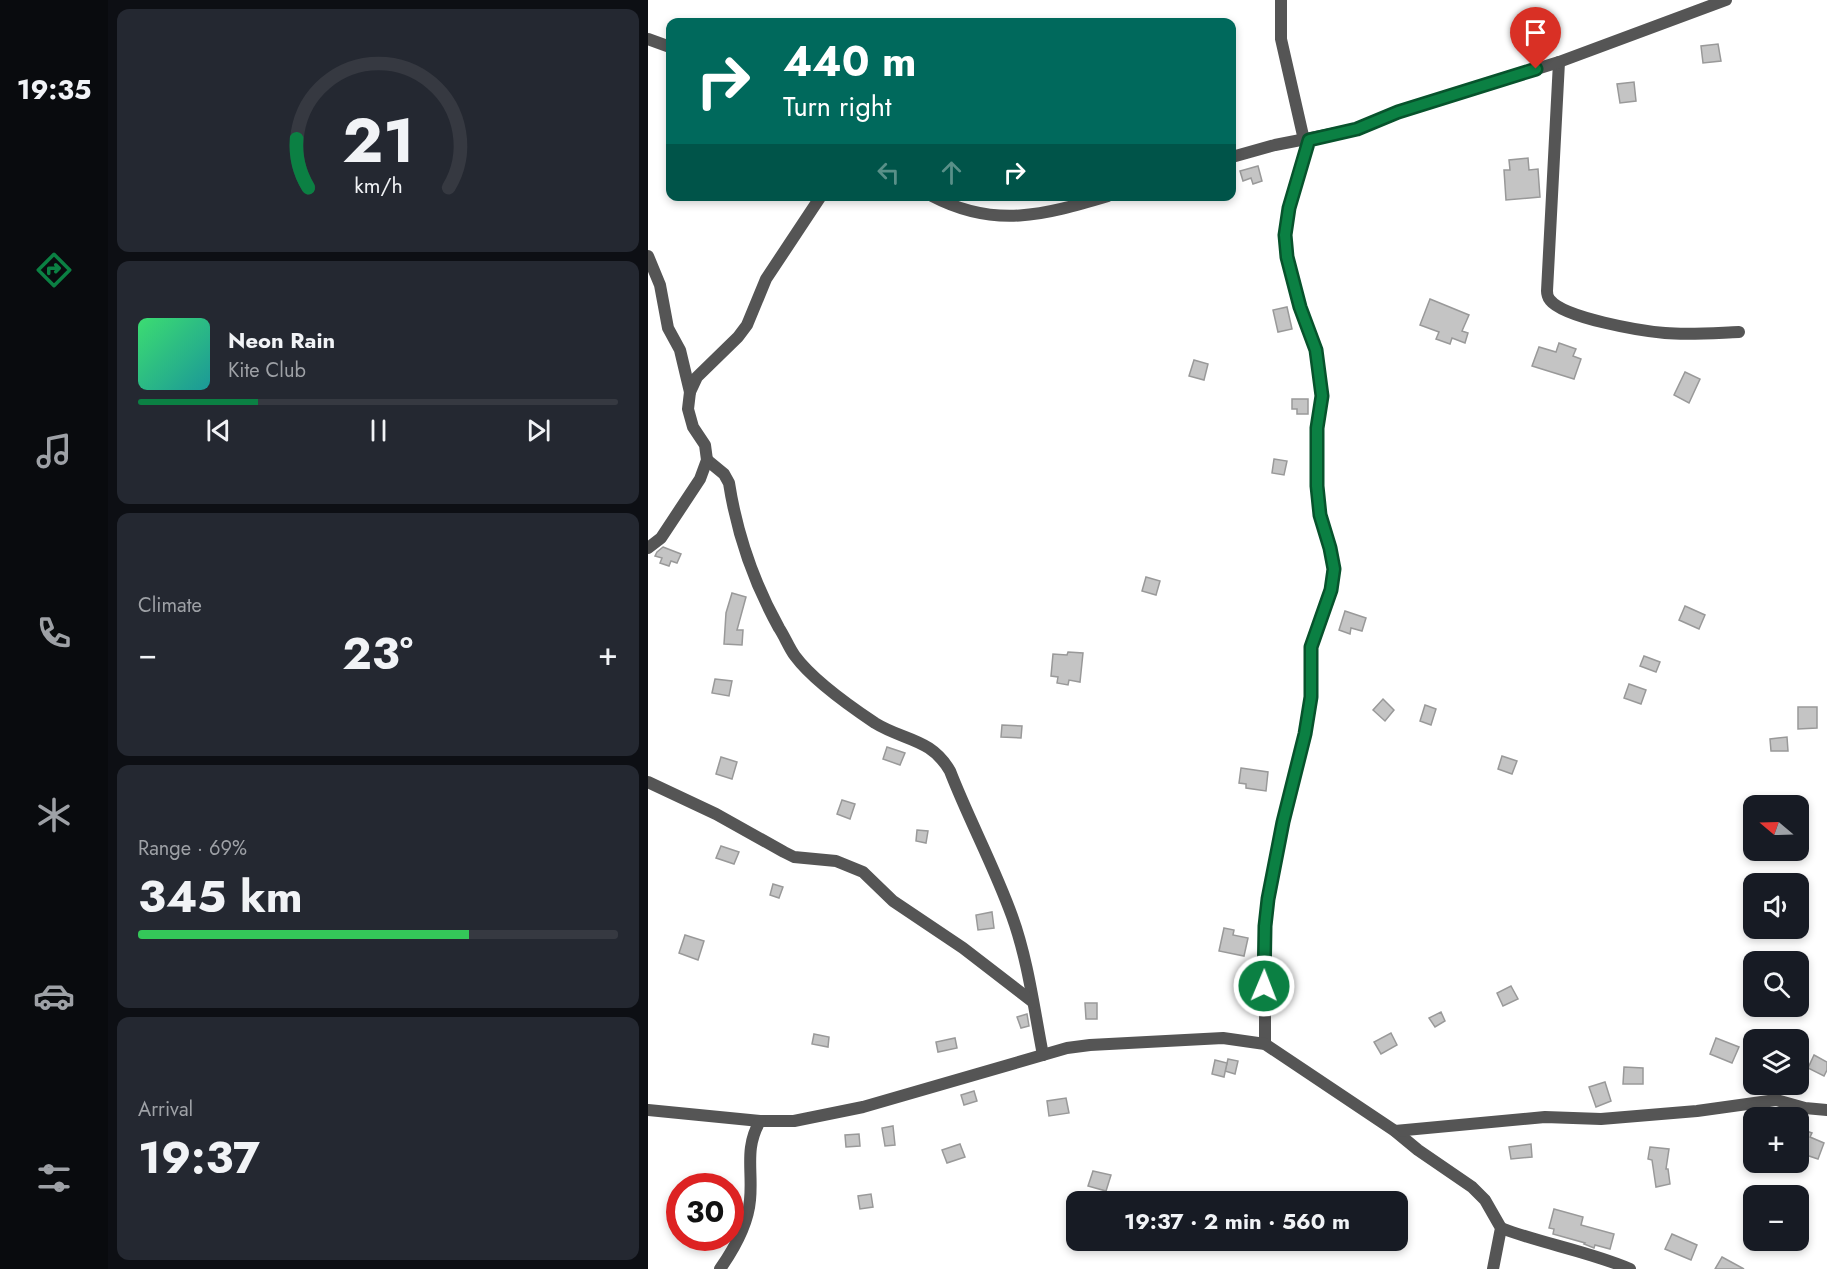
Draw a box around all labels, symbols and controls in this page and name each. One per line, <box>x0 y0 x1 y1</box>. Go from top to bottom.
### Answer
pin <box>1510 7 1561 69</box>
icon: arrive <box>1519 16 1552 49</box>
text: 440 m <box>783 31 916 92</box>
icon: right <box>684 42 762 120</box>
text: 19:35 <box>17 70 91 109</box>
text: Turn right <box>783 87 891 126</box>
text: 21 <box>342 95 414 185</box>
icon: left <box>872 156 905 189</box>
icon: ahead <box>935 156 968 189</box>
icon: right <box>998 156 1031 189</box>
text: km/h <box>354 170 402 201</box>
icon: directions <box>33 249 75 291</box>
text: Neon Rain <box>228 324 335 356</box>
text: Kite Club <box>228 356 306 385</box>
icon: previous <box>202 414 235 447</box>
icon: pause <box>362 414 395 447</box>
icon: next <box>522 414 555 447</box>
icon: music <box>33 430 75 472</box>
text: Climate <box>138 591 202 620</box>
icon: phone <box>33 612 75 654</box>
text: 23° <box>342 621 413 686</box>
text: − <box>138 630 157 677</box>
text: + <box>598 630 618 677</box>
icon: climate <box>33 794 75 836</box>
north arrow <box>1743 795 1809 861</box>
map controls <box>1743 795 1809 1251</box>
text: Range · 69% <box>138 834 247 863</box>
text: 345 km <box>138 864 303 929</box>
button: sound <box>1743 873 1809 939</box>
button: search <box>1743 951 1809 1017</box>
position arrow <box>1232 954 1296 1018</box>
icon: car <box>33 975 75 1017</box>
button: layers <box>1743 1029 1809 1095</box>
text: Arrival <box>138 1095 193 1124</box>
button: + <box>1743 1107 1809 1173</box>
text: 19:37 <box>138 1125 260 1190</box>
icon: filters <box>33 1157 75 1199</box>
speed limit sign: 30 <box>666 1173 744 1251</box>
button: − <box>1743 1185 1809 1251</box>
text: 19:37 · 2 min · 560 m <box>1124 1205 1350 1237</box>

